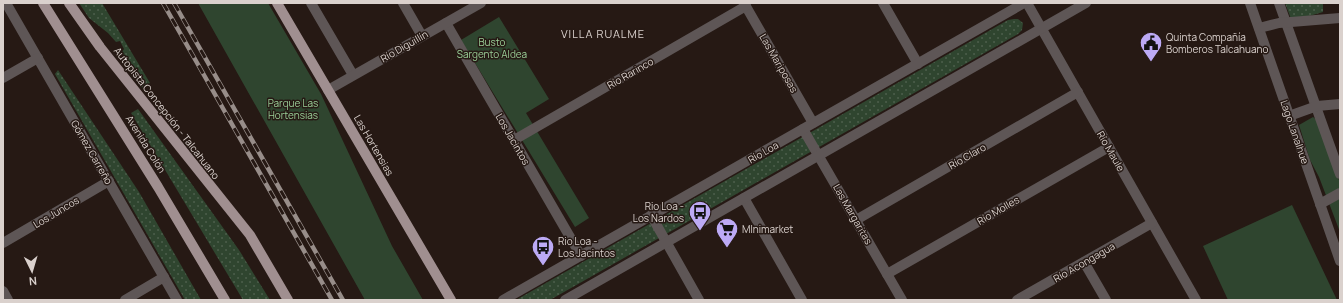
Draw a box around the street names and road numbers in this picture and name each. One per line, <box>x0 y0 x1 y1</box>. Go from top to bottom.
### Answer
street label: Río Diguillín <box>378 27 430 65</box>
street label: Las Mariposas <box>757 31 801 95</box>
street label: Autopista Concepción - Talcahuano <box>111 44 223 182</box>
street label: Río Rarinco <box>604 54 656 92</box>
street label: Lago Lanalhue <box>1278 98 1313 166</box>
street label: Los Jacintos <box>493 111 533 167</box>
street label: Las Hortensias <box>351 112 397 178</box>
street label: Avenida Colón <box>123 113 169 176</box>
street label: Gómez Carreño <box>68 117 116 187</box>
street label: Río Maule <box>1094 128 1128 174</box>
street label: Río Loa <box>745 138 781 166</box>
street label: Río Claro <box>946 140 988 172</box>
street label: Las Margaritas <box>830 181 876 247</box>
street label: Río Molles <box>974 192 1022 228</box>
street label: Los Juncos <box>30 193 82 231</box>
street label: Río Acongagua <box>1051 239 1117 285</box>

